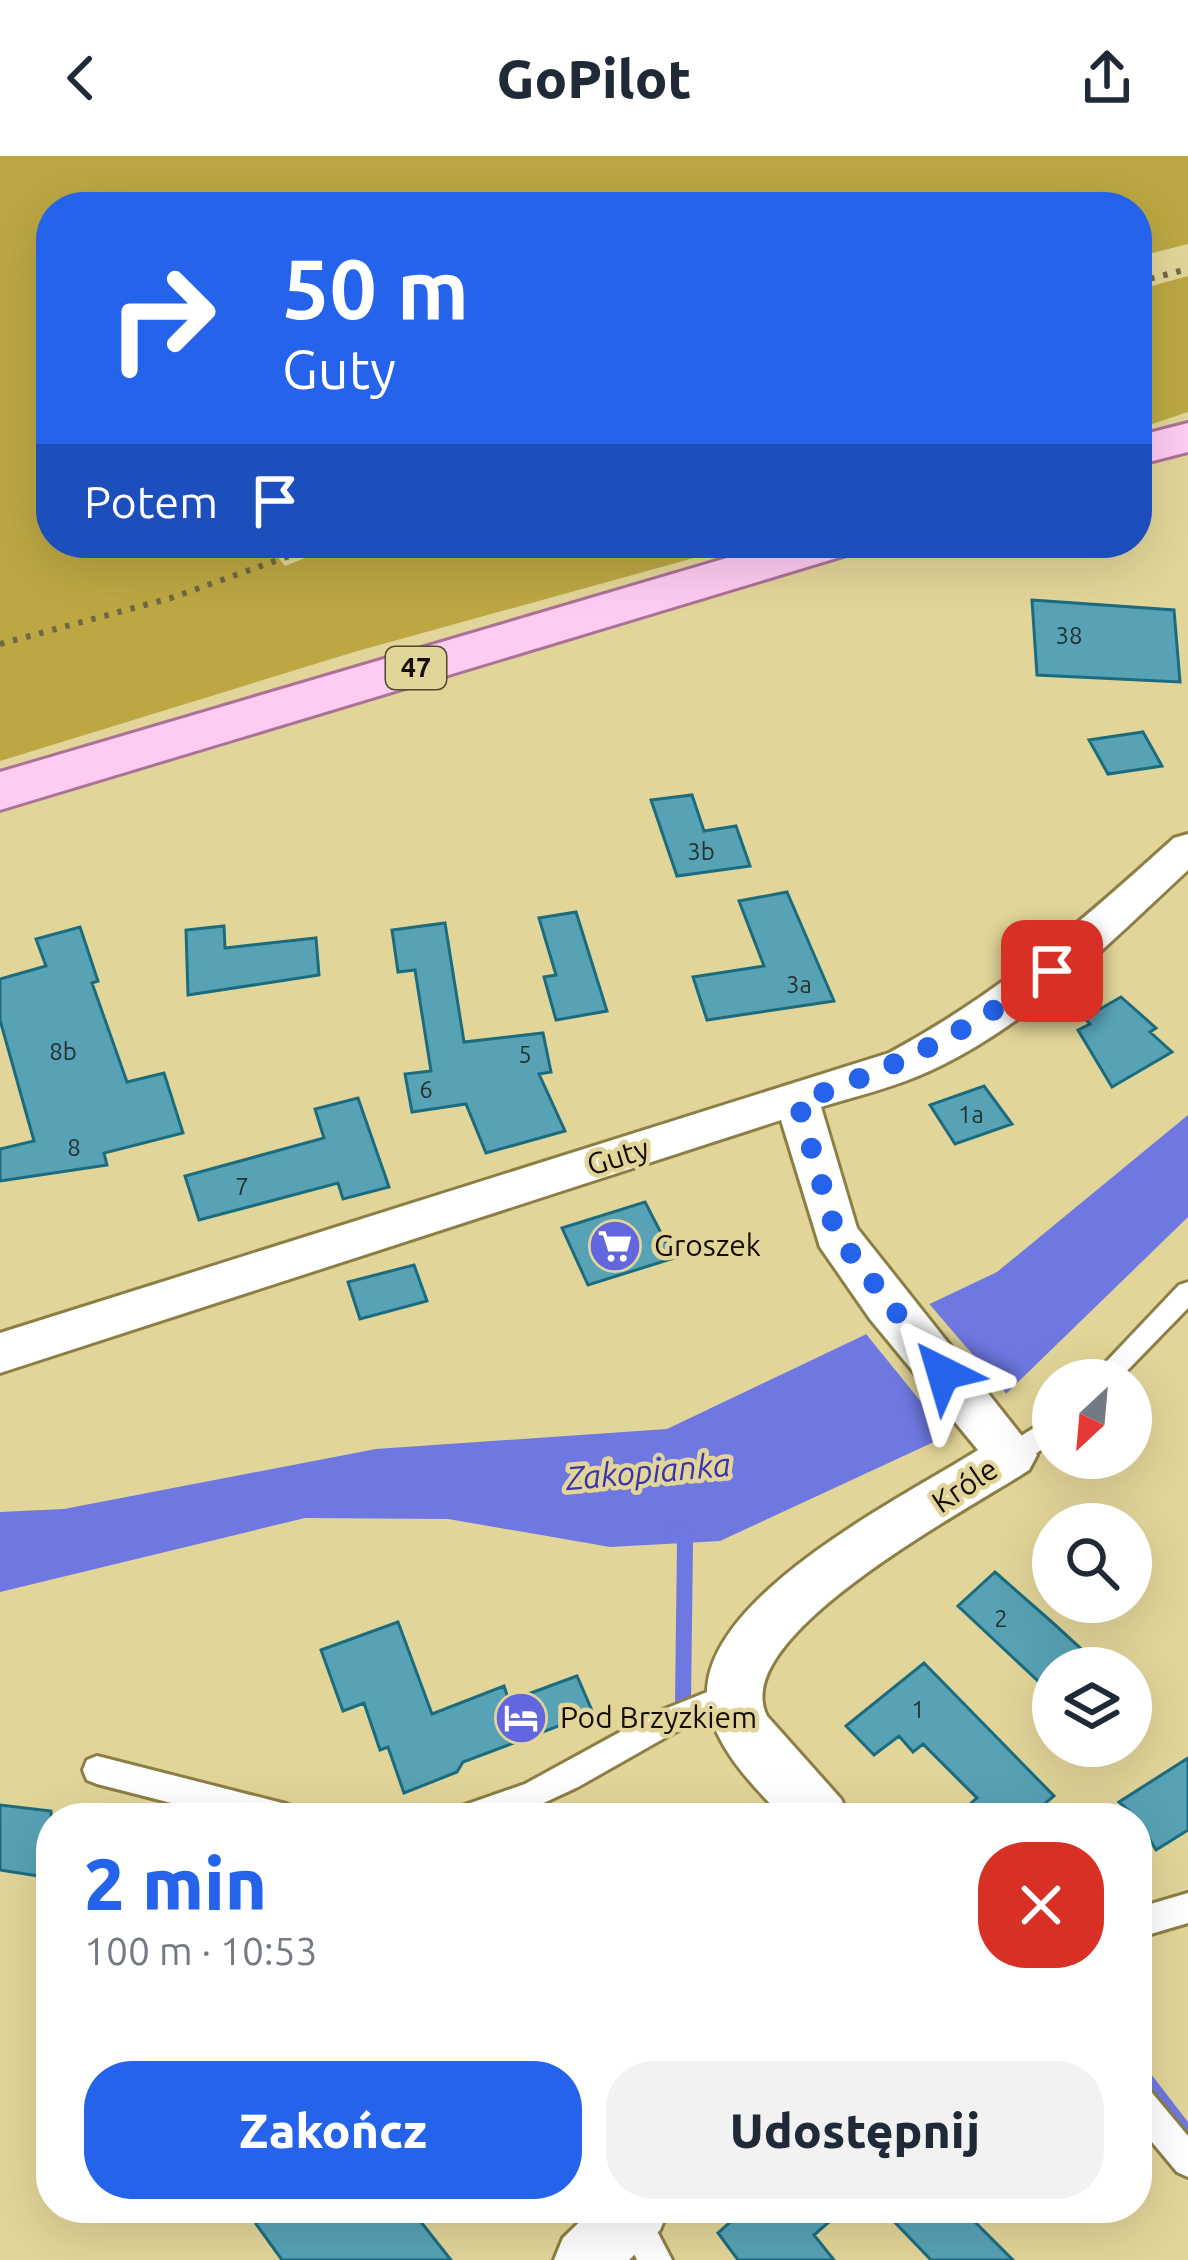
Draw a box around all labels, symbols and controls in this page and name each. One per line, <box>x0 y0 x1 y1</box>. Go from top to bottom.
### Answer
icon: back <box>48 45 114 111</box>
icon: share <box>1074 45 1140 111</box>
text: GoPilot <box>497 48 691 108</box>
icon: right <box>84 240 240 396</box>
text: 50 m <box>282 241 469 335</box>
text: Guty <box>282 339 396 399</box>
icon: arrive <box>242 468 308 534</box>
text: Potem <box>84 476 218 527</box>
house number: 38 <box>1055 622 1083 649</box>
road number: 47 <box>386 647 446 689</box>
house number: 3b <box>687 838 715 865</box>
pin <box>1001 920 1103 1022</box>
icon: arrive <box>1019 938 1085 1004</box>
house number: 3a <box>786 971 812 998</box>
house number: 8b <box>49 1038 77 1065</box>
house number: 5 <box>518 1041 532 1068</box>
house number: 6 <box>419 1076 433 1103</box>
house number: 1a <box>958 1101 984 1128</box>
street label: Guty <box>582 1131 653 1182</box>
house number: 8 <box>67 1134 81 1161</box>
house number: 7 <box>235 1173 249 1200</box>
supermarket icon: Groszek <box>587 1218 643 1274</box>
place label: Groszek <box>654 1228 761 1262</box>
position arrow <box>880 1310 1006 1436</box>
north arrow <box>1032 1359 1152 1479</box>
map controls <box>1032 1359 1152 1767</box>
water label: Zakopianka <box>563 1445 732 1496</box>
street label: Króle <box>925 1451 1004 1519</box>
button: search <box>1032 1503 1152 1623</box>
house number: 2 <box>994 1605 1008 1632</box>
button: layers <box>1032 1647 1152 1767</box>
hotel icon: Pod Brzyzkiem <box>493 1690 549 1746</box>
house number: 1 <box>911 1696 925 1723</box>
place label: Pod Brzyzkiem <box>560 1700 757 1734</box>
button: close <box>978 1842 1104 1968</box>
text: 2 min <box>84 1843 267 1924</box>
text: 100 m · 10:53 <box>84 1929 318 1972</box>
button: Zakończ <box>84 2061 582 2199</box>
button: Udostępnij <box>606 2061 1104 2199</box>

